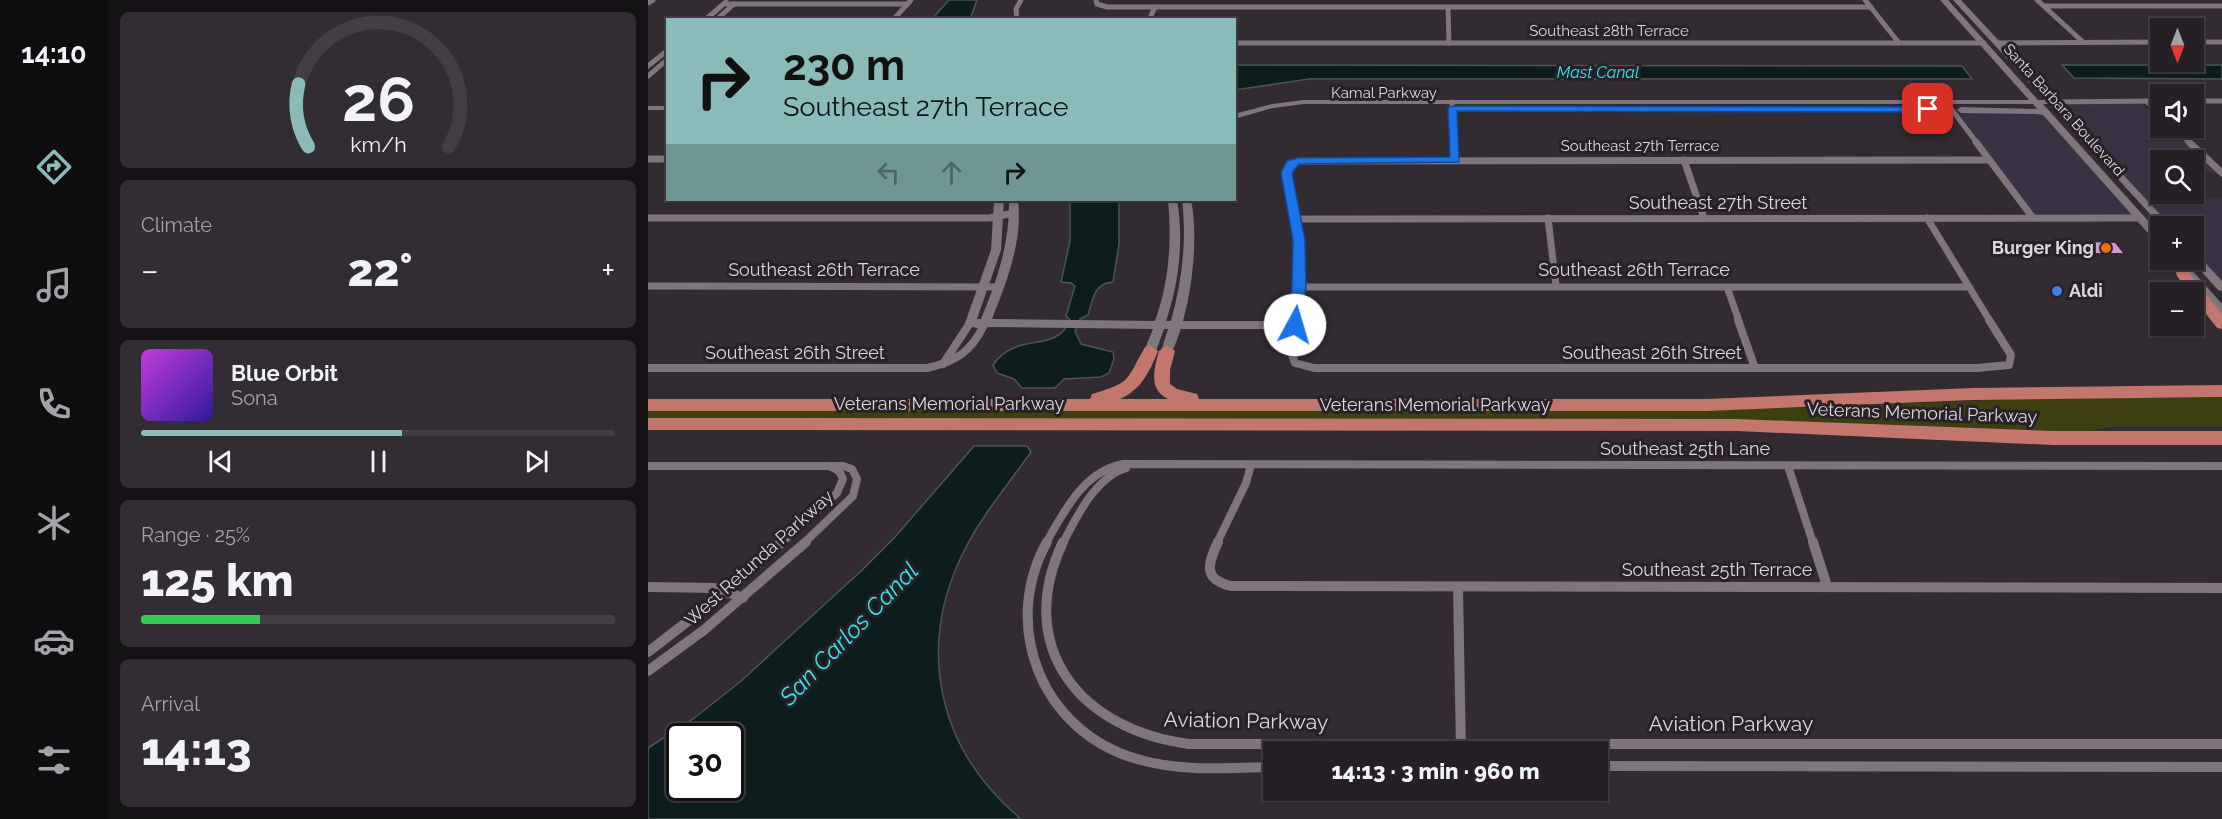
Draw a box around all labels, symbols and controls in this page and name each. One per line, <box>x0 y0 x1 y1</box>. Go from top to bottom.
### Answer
north arrow <box>2150 18 2204 72</box>
map controls <box>2150 18 2204 336</box>
street label: Southeast 28th Terrace <box>1529 22 1689 40</box>
text: 14:10 <box>21 38 87 69</box>
street label: Santa Barbara Boulevard <box>2000 40 2128 180</box>
text: 230 m <box>783 41 905 90</box>
icon: right <box>684 42 762 120</box>
text: 26 <box>341 62 415 136</box>
water label: Mast Canal <box>1557 63 1639 82</box>
pin <box>1902 83 1953 134</box>
street label: Kamal Parkway <box>1331 84 1437 102</box>
button: sound <box>2150 84 2204 138</box>
text: Southeast 27th Terrace <box>783 91 1069 122</box>
icon: arrive <box>1911 92 1944 125</box>
text: km/h <box>350 132 406 157</box>
street label: Southeast 27th Terrace <box>1561 137 1720 155</box>
icon: directions <box>33 146 75 188</box>
button: search <box>2150 150 2204 204</box>
icon: left <box>872 156 905 189</box>
icon: ahead <box>935 156 968 189</box>
icon: right <box>998 156 1031 189</box>
street label: Southeast 27th Street <box>1629 192 1807 213</box>
text: Climate <box>141 213 212 237</box>
button: + <box>2150 216 2204 270</box>
place label: Burger King <box>1992 237 2094 258</box>
marker: Burger King <box>2099 241 2113 255</box>
text: 22° <box>347 244 413 297</box>
text: − <box>141 251 159 290</box>
text: + <box>601 251 615 290</box>
street label: Southeast 26th Terrace <box>728 259 920 280</box>
street label: Southeast 26th Terrace <box>1538 259 1730 280</box>
icon: music <box>33 264 75 306</box>
place label: Aldi <box>2069 280 2103 301</box>
button: − <box>2150 282 2204 336</box>
marker: Aldi <box>2050 284 2064 298</box>
position arrow <box>1263 293 1327 357</box>
street label: Southeast 26th Street <box>705 342 885 363</box>
street label: Southeast 26th Street <box>1562 342 1742 363</box>
text: Blue Orbit <box>231 360 338 386</box>
icon: phone <box>33 383 75 425</box>
text: Sona <box>231 386 278 410</box>
street label: Veterans Memorial Parkway <box>834 393 1065 414</box>
street label: Veterans Memorial Parkway <box>1320 394 1551 415</box>
street label: Veterans Memorial Parkway <box>1806 398 2038 427</box>
street label: Southeast 25th Lane <box>1600 438 1771 459</box>
icon: previous <box>204 445 237 478</box>
icon: pause <box>362 445 395 478</box>
icon: next <box>520 445 553 478</box>
street label: West Retunda Parkway <box>680 485 837 630</box>
icon: climate <box>33 502 75 544</box>
text: Range · 25% <box>141 523 250 547</box>
text: 125 km <box>141 554 294 607</box>
water label: San Carlos Canal <box>772 556 924 712</box>
street label: Southeast 25th Terrace <box>1622 559 1813 580</box>
icon: car <box>33 620 75 662</box>
text: Arrival <box>141 692 200 716</box>
street label: Aviation Parkway <box>1164 707 1328 734</box>
street label: Aviation Parkway <box>1649 711 1813 736</box>
text: 14:13 <box>141 723 252 776</box>
speed limit sign: 30 <box>666 723 744 801</box>
icon: filters <box>33 739 75 781</box>
text: 14:13 · 3 min · 960 m <box>1331 758 1540 784</box>

